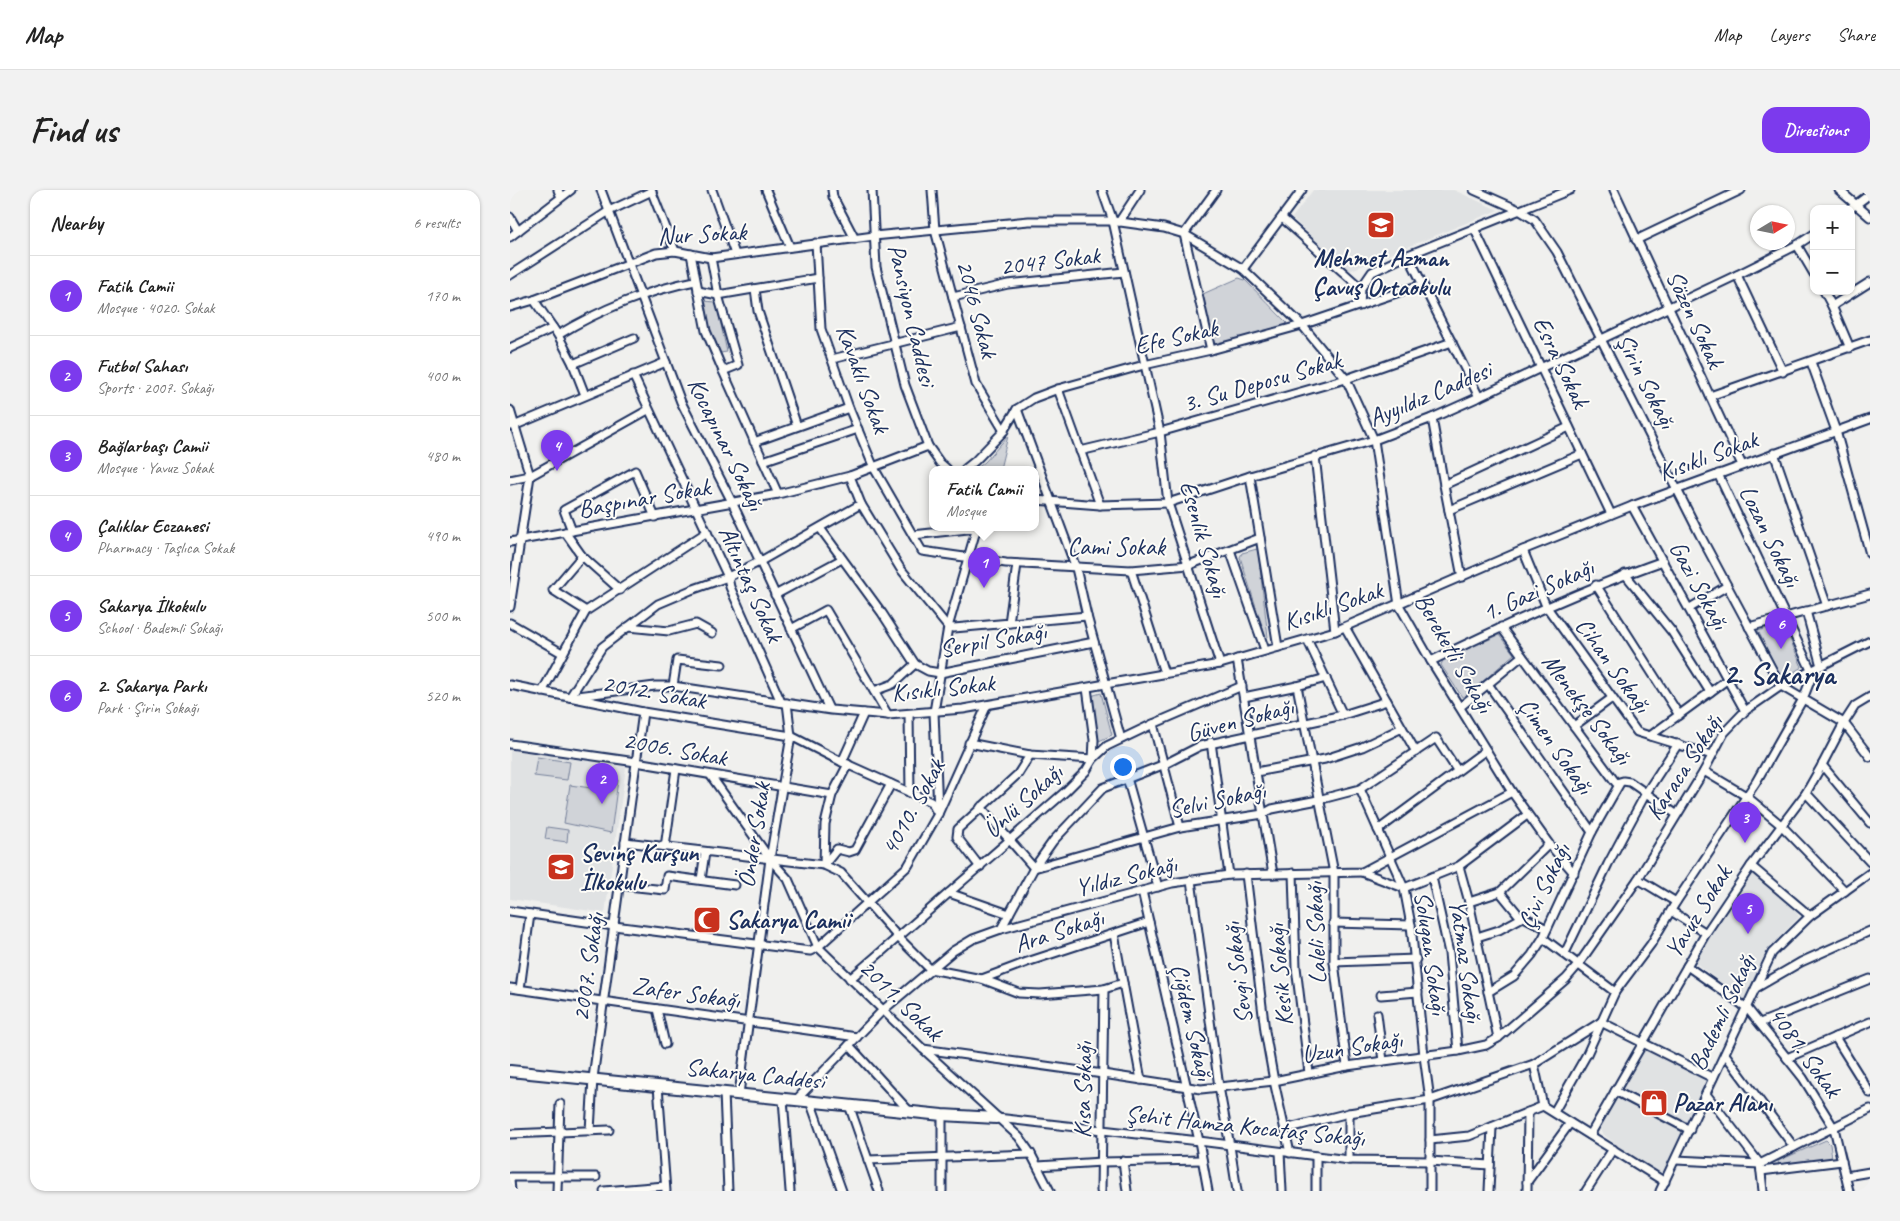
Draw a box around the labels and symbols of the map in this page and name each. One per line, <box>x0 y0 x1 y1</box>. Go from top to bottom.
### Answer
north arrow <box>1750 205 1795 250</box>
school or university icon: Mehmet Azman Çavuş Ortaokulu <box>1366 210 1396 240</box>
street label: Nur Sokak <box>657 216 749 252</box>
street label: 2047 Sokak <box>998 239 1103 283</box>
street label: Pansiyon Caddesi <box>880 241 945 392</box>
place label: Mehmet Azman Çavuş Ortaokulu <box>1312 242 1451 303</box>
street label: 2046 Sokak <box>949 257 1006 363</box>
street label: Sözen Sokak <box>1659 265 1732 374</box>
street label: Esra Sokak <box>1525 311 1598 414</box>
street label: Efe Sokak <box>1131 312 1222 362</box>
street label: Kavaklı Sokak <box>829 320 898 439</box>
street label: Şirin Sokağı <box>1609 328 1684 435</box>
street label: 3. Su Deposu Sokak <box>1179 344 1347 420</box>
street label: Ayyıldız Caddesi <box>1364 353 1499 434</box>
street label: Kocapınar Sokağı <box>680 372 773 517</box>
street label: Kısıklı Sokak <box>1654 423 1764 489</box>
pin: 4 <box>541 430 573 471</box>
street label: Başpınar Sokak <box>576 470 714 525</box>
street label: Esenlik Sokağı <box>1172 477 1236 602</box>
street label: Lozan Sokağı <box>1732 480 1809 593</box>
street label: Altıntaş Sokak <box>711 521 792 649</box>
street label: Cami Sokak <box>1067 531 1167 563</box>
street label: Gazi Sokağı <box>1662 535 1737 636</box>
pin: 1 <box>968 547 1000 588</box>
street label: 1. Gazi Sokağı <box>1477 551 1600 629</box>
street label: Kısıklı Sokak <box>1279 573 1389 638</box>
street label: Bereketli Sokağı <box>1407 588 1502 720</box>
pin: 6 <box>1765 608 1797 649</box>
street label: Cihan Sokağı <box>1568 611 1659 720</box>
street label: Serpil Sokağı <box>937 615 1050 665</box>
street label: Menekşe Sokağı <box>1535 647 1640 772</box>
district label: 2. Sakarya <box>1723 655 1837 693</box>
street label: Kısıklı Sokak <box>890 666 998 709</box>
street label: 2012. Sokak <box>600 667 710 717</box>
street label: Güven Sokağı <box>1183 690 1298 750</box>
street label: Çimen Sokağı <box>1511 691 1602 802</box>
street label: Karaca Sokağı <box>1638 707 1731 826</box>
street label: 2006. Sokak <box>621 724 731 774</box>
street label: 4010. Sokak <box>874 752 953 861</box>
your location <box>1110 754 1136 780</box>
street label: Ünlü Sokağı <box>977 756 1070 845</box>
pin: 2 <box>586 763 618 804</box>
street label: Selvi Sokağı <box>1166 774 1269 826</box>
street label: Önder Sokak <box>730 778 778 890</box>
pin: 3 <box>1729 802 1761 843</box>
place label: Sevinç Kurşun İlkokulu <box>580 837 700 898</box>
street label: Çivi Sokağı <box>1510 837 1578 934</box>
street label: Yıldız Sokağı <box>1072 848 1181 904</box>
school or university icon: Sevinç Kurşun İlkokulu <box>546 852 576 882</box>
street label: Yavuz Sokak <box>1657 858 1740 964</box>
street label: Laleli Sokağı <box>1298 880 1334 985</box>
street label: Solugan Sokağı <box>1407 889 1456 1018</box>
pin: 5 <box>1732 893 1764 934</box>
street label: Yatmaz Sokağı <box>1442 897 1491 1026</box>
street label: Ara Sokağı <box>1010 901 1109 960</box>
place label: Sakarya Camii <box>726 904 853 936</box>
mosque icon: Sakarya Camii <box>692 905 722 935</box>
street label: 2007. Sokağı <box>565 909 612 1023</box>
street label: Sevgi Sokağı <box>1216 919 1260 1026</box>
street label: Kesik Sokağı <box>1259 921 1300 1027</box>
street label: Bademli Sokağı <box>1681 947 1764 1076</box>
street label: 2011. Sokak <box>852 952 951 1049</box>
street label: Çiğdem Sokağı <box>1163 961 1221 1085</box>
street label: Zafer Sokağı <box>630 970 743 1017</box>
street label: 4081. Sokak <box>1761 1000 1850 1105</box>
street label: Uzun Sokağı <box>1300 1023 1406 1071</box>
street label: Kısa Sokağı <box>1066 1040 1100 1139</box>
street label: Sakarya Caddesi <box>684 1051 829 1098</box>
place label: Pazar Alanı <box>1673 1087 1773 1119</box>
shop icon: Pazar Alanı <box>1639 1088 1669 1118</box>
street label: Şehit Hamza Kocataş Sokağı <box>1124 1098 1368 1155</box>

